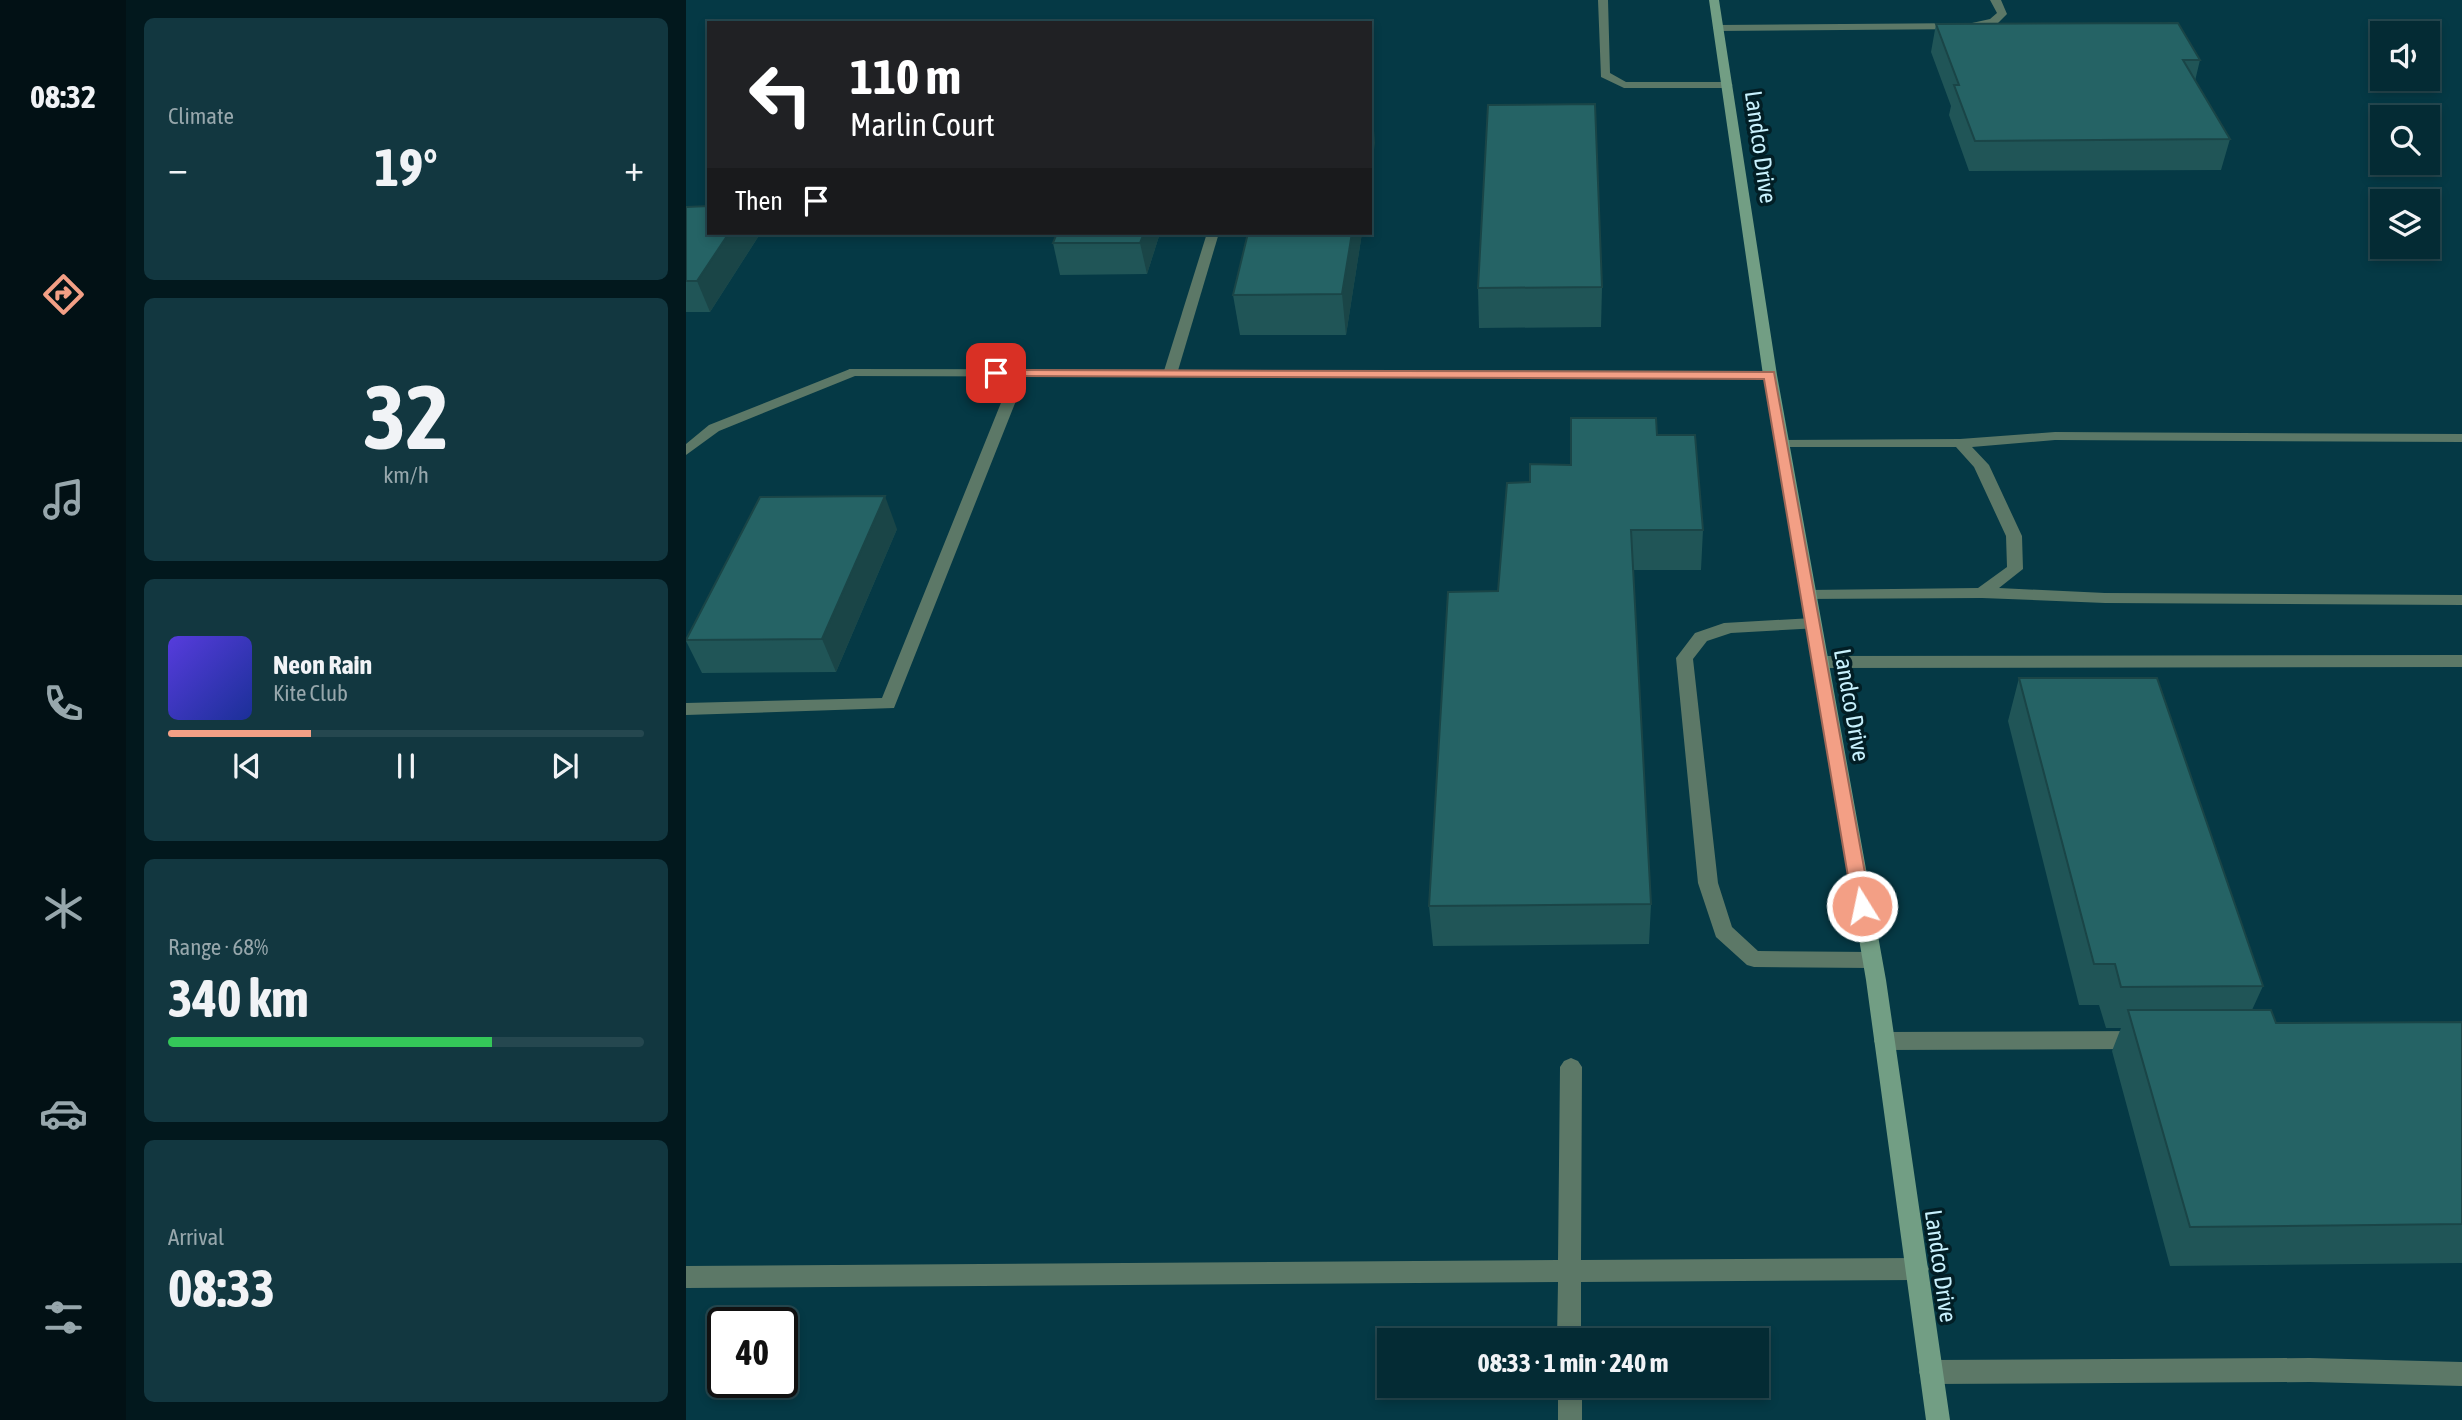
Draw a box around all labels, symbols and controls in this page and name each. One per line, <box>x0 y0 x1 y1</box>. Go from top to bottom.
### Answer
map controls <box>2370 21 2440 259</box>
button: sound <box>2370 21 2440 91</box>
text: 110 m <box>850 48 961 104</box>
icon: left <box>735 49 826 140</box>
text: 08:32 <box>30 78 96 115</box>
street label: Landco Drive <box>1740 89 1782 205</box>
text: Climate <box>168 103 234 129</box>
button: search <box>2370 105 2440 175</box>
text: Marlin Court <box>850 106 995 143</box>
text: 19° <box>374 137 438 197</box>
text: − <box>168 146 188 189</box>
text: + <box>624 146 644 189</box>
icon: arrive <box>797 182 835 220</box>
text: Then <box>735 186 783 216</box>
button: layers <box>2370 189 2440 259</box>
icon: directions <box>39 270 88 319</box>
pin <box>966 343 1026 403</box>
icon: arrive <box>977 354 1015 392</box>
text: 32 <box>363 364 449 468</box>
text: km/h <box>383 462 429 488</box>
icon: music <box>39 475 88 524</box>
street label: Landco Drive <box>1829 647 1875 763</box>
text: Neon Rain <box>273 650 372 680</box>
icon: phone <box>39 679 88 728</box>
text: Kite Club <box>273 680 348 706</box>
icon: previous <box>228 747 266 785</box>
icon: pause <box>387 747 425 785</box>
icon: next <box>546 747 584 785</box>
position arrow <box>1825 869 1899 943</box>
icon: climate <box>39 884 88 933</box>
text: Range · 68% <box>168 934 268 960</box>
text: 340 km <box>168 968 309 1028</box>
icon: car <box>39 1089 88 1138</box>
street label: Landco Drive <box>1920 1208 1962 1324</box>
text: Arrival <box>168 1224 224 1250</box>
text: 08:33 <box>168 1258 275 1318</box>
icon: filters <box>39 1293 88 1342</box>
speed limit sign: 40 <box>707 1307 798 1398</box>
text: 08:33 · 1 min · 240 m <box>1478 1348 1668 1378</box>

